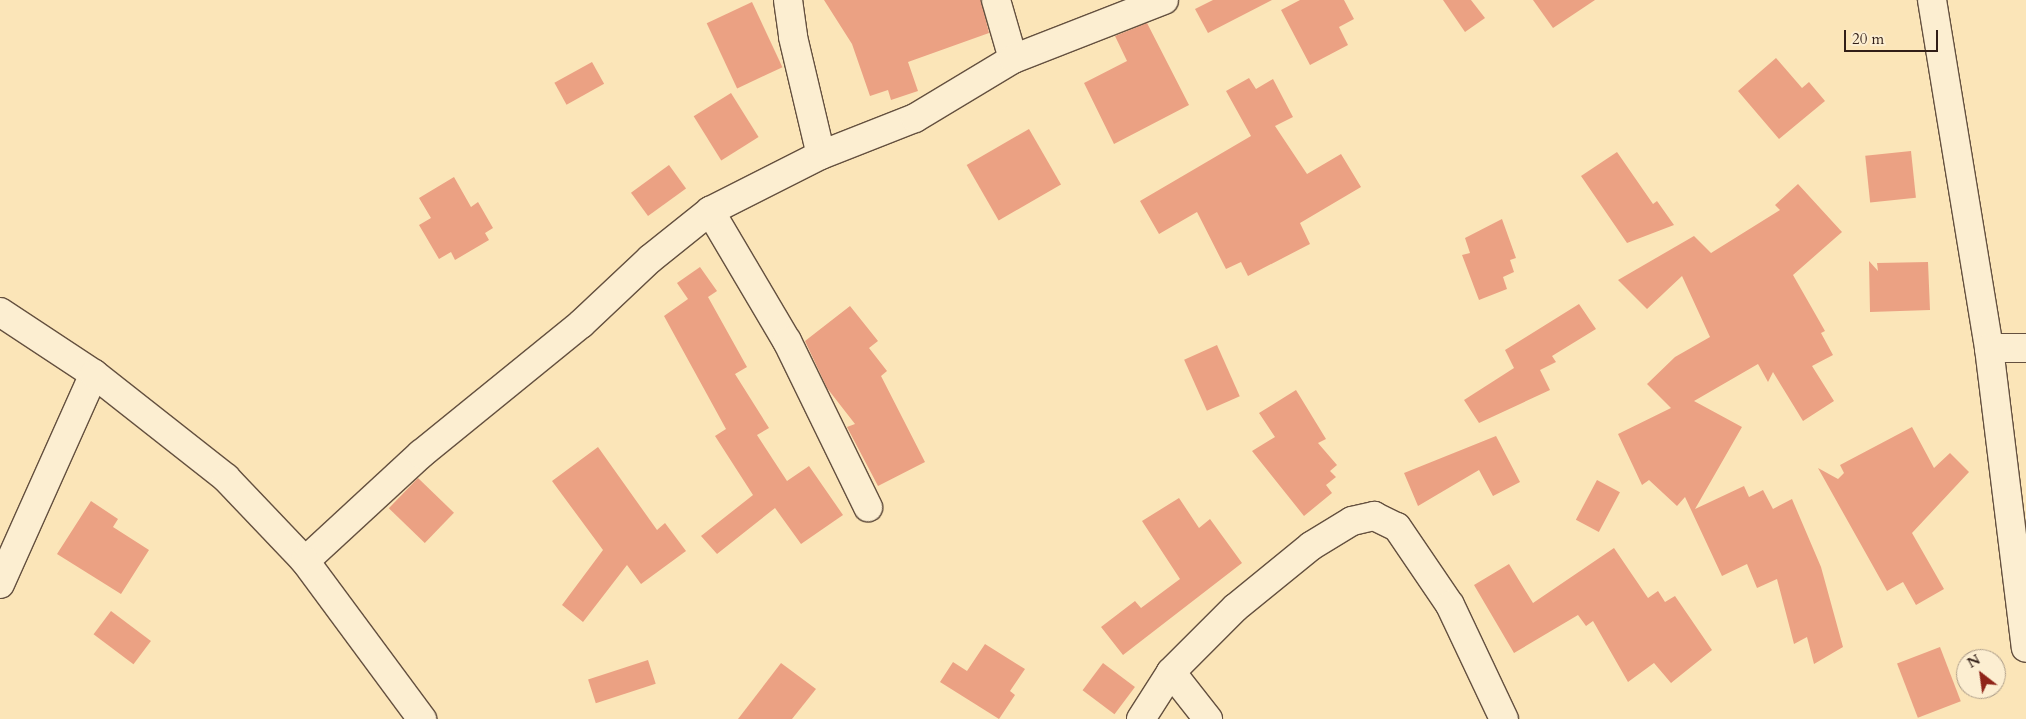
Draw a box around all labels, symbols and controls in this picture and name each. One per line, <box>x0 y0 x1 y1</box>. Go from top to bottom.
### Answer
scale bar <box>1846 20 1940 52</box>
text: 20 m <box>1852 29 1884 49</box>
north arrow <box>1956 649 2006 699</box>
text: N <box>1964 650 1984 673</box>

